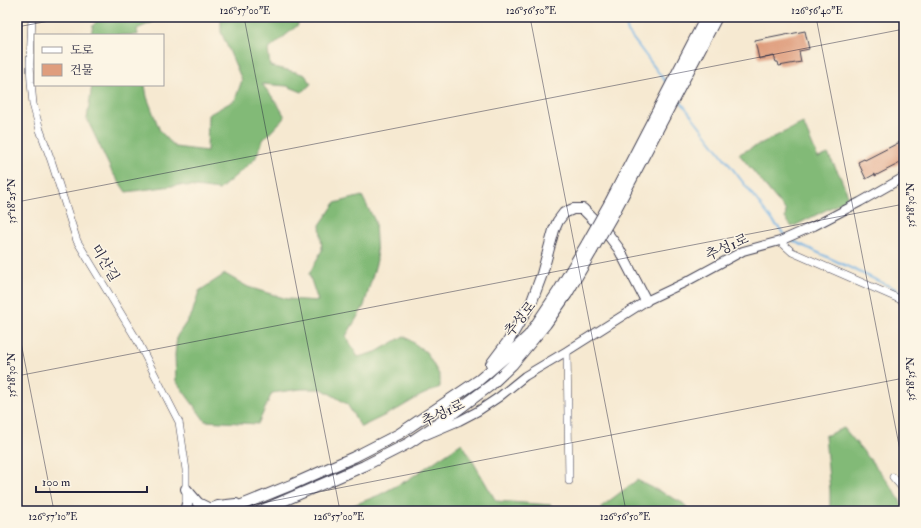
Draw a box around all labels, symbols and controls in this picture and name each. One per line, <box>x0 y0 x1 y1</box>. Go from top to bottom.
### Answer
text: 126°57'00"E <box>220 5 270 17</box>
text: 126°56'50"E <box>506 5 556 17</box>
text: 126°56'40"E <box>791 5 843 17</box>
legend <box>34 34 164 86</box>
text: 도로 <box>70 43 94 58</box>
text: 건물 <box>70 63 94 78</box>
text: 35°18'25"N <box>6 178 18 224</box>
text: 35°18'30"N <box>905 183 917 227</box>
street label: 추성1로 <box>703 230 752 264</box>
street label: 미산길 <box>87 241 123 285</box>
street label: 추성로 <box>501 298 540 340</box>
text: 35°18'30"N <box>6 353 18 397</box>
text: 35°18'35"N <box>905 357 917 401</box>
street label: 추성1로 <box>419 395 468 430</box>
scale bar <box>36 468 147 494</box>
text: 100 m <box>42 475 71 490</box>
text: 126°57'10"E <box>29 511 77 523</box>
text: 126°57'00"E <box>314 511 364 523</box>
text: 126°56'50"E <box>600 511 650 523</box>

